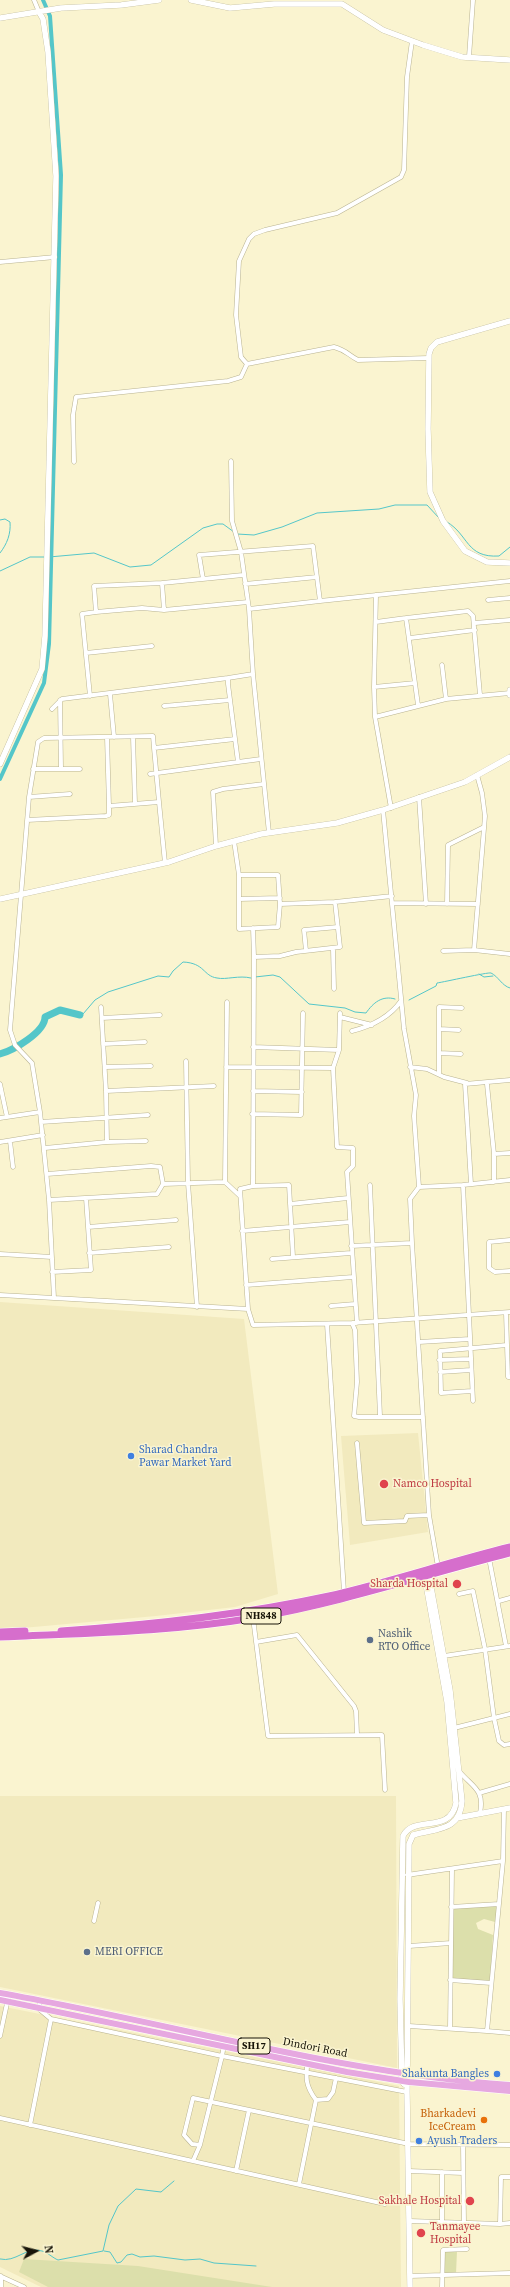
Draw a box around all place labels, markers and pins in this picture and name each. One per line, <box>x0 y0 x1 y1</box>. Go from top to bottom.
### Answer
place label: Sharad Chandra Pawar Market Yard <box>139 1443 232 1469</box>
marker: Sharad Chandra Pawar Market Yard <box>126 1451 136 1461</box>
place label: Namco Hospital <box>393 1477 472 1491</box>
marker: Namco Hospital <box>378 1478 390 1490</box>
place label: Sharda Hospital <box>370 1577 448 1591</box>
marker: Sharda Hospital <box>451 1578 463 1590</box>
place label: Nashik RTO Office <box>378 1627 430 1653</box>
marker: Nashik RTO Office <box>365 1635 375 1645</box>
place label: MERI OFFICE <box>95 1945 163 1959</box>
marker: MERI OFFICE <box>82 1947 92 1957</box>
place label: Shakunta Bangles <box>402 2067 489 2081</box>
marker: Shakunta Bangles <box>492 2069 502 2079</box>
place label: Bharkadevi IceCream <box>420 2107 476 2133</box>
marker: Bharkadevi IceCream <box>479 2115 489 2125</box>
place label: Ayush Traders <box>427 2134 497 2148</box>
marker: Ayush Traders <box>414 2136 424 2146</box>
place label: Sakhale Hospital <box>379 2194 461 2208</box>
marker: Sakhale Hospital <box>464 2195 476 2207</box>
place label: Tanmayee Hospital <box>430 2220 480 2246</box>
marker: Tanmayee Hospital <box>415 2227 427 2239</box>

